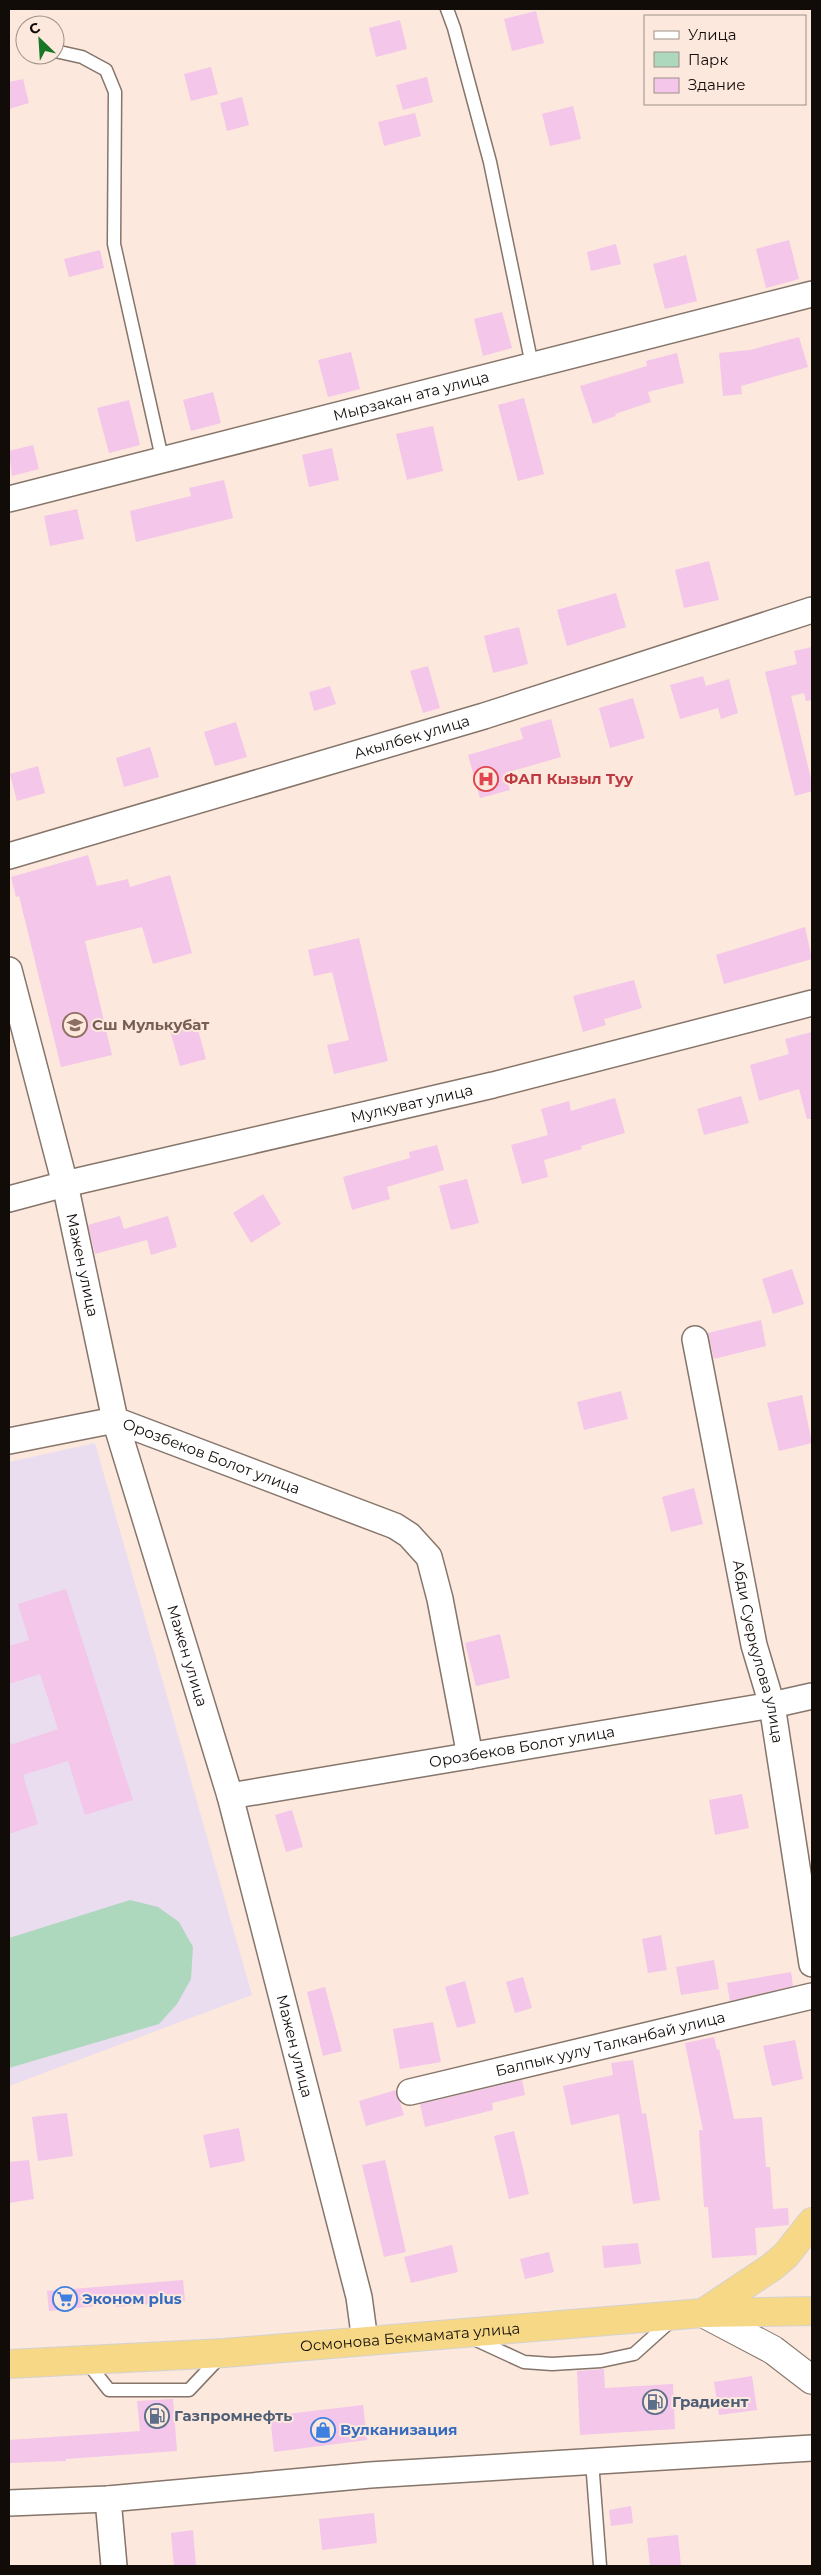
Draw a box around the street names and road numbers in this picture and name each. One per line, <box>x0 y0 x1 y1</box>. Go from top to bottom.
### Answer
street label: Мырзакан ата улица <box>331 367 491 425</box>
street label: Акылбек улица <box>352 711 472 763</box>
street label: Мулкуват улица <box>349 1080 475 1127</box>
street label: Мажен улица <box>62 1211 103 1318</box>
street label: Орозбеков Болот улица <box>120 1414 303 1498</box>
street label: Абди Суеркулова улица <box>729 1558 788 1744</box>
street label: Мажен улица <box>163 1602 212 1709</box>
street label: Орозбеков Болот улица <box>428 1722 616 1771</box>
street label: Мажен улица <box>273 1993 317 2100</box>
street label: Балпык уулу Талканбай улица <box>493 2007 727 2080</box>
street label: Осмонова Бекмамата улица <box>299 2318 521 2356</box>

